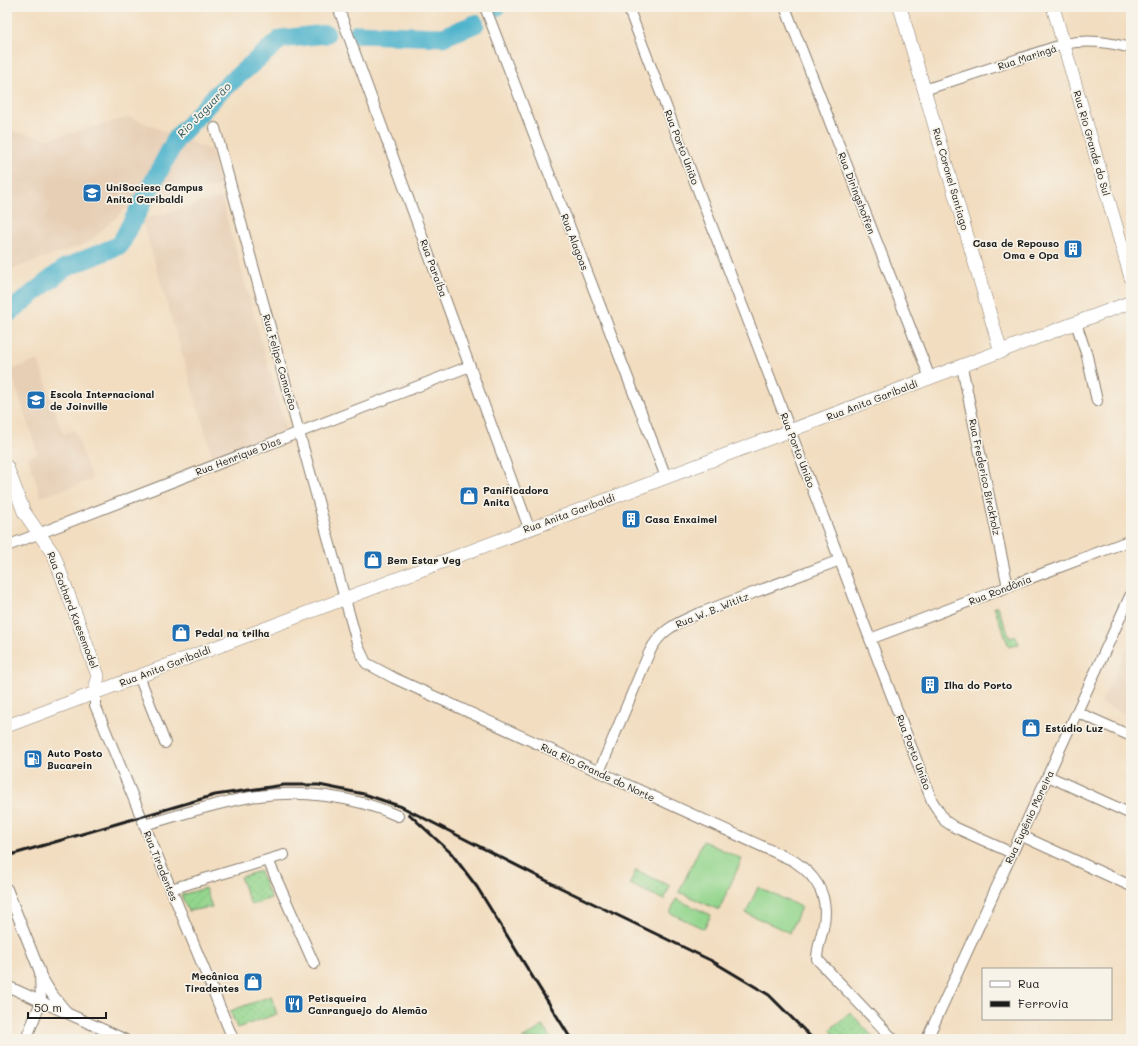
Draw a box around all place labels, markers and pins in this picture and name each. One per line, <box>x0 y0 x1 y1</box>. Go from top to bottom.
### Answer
place label: UniSociesc Campus Anita Garibaldi <box>106 180 203 206</box>
school or university icon: UniSociesc Campus Anita Garibaldi <box>81 182 103 204</box>
place label: Casa de Repouso Oma e Opa <box>973 236 1059 262</box>
building icon: Casa de Repouso Oma e Opa <box>1062 238 1084 260</box>
place label: Escola Internacional de Joinville <box>50 387 155 413</box>
school or university icon: Escola Internacional de Joinville <box>25 389 47 411</box>
place label: Panificadora Anita <box>483 483 549 509</box>
shop icon: Panificadora Anita <box>458 485 480 507</box>
building icon: Casa Enxaimel <box>620 508 642 530</box>
place label: Casa Enxaimel <box>645 512 717 526</box>
shop icon: Bem Estar Veg <box>362 549 384 571</box>
place label: Bem Estar Veg <box>387 553 461 567</box>
shop icon: Pedal na trilha <box>170 622 192 644</box>
place label: Pedal na trilha <box>195 626 270 640</box>
building icon: Ilha do Porto <box>919 674 941 696</box>
place label: Ilha do Porto <box>944 678 1012 692</box>
shop icon: Estúdio Luz <box>1020 717 1042 739</box>
place label: Estúdio Luz <box>1045 721 1104 735</box>
place label: Auto Posto Bucarein <box>47 746 102 772</box>
fuel station icon: Auto Posto Bucarein <box>22 748 44 770</box>
place label: Mecânica Tiradentes <box>185 969 239 995</box>
shop icon: Mecânica Tiradentes <box>242 971 264 993</box>
place label: Petisqueira Canranguejo do Alemão <box>308 991 427 1017</box>
restaurant icon: Petisqueira Canranguejo do Alemão <box>283 993 305 1015</box>

